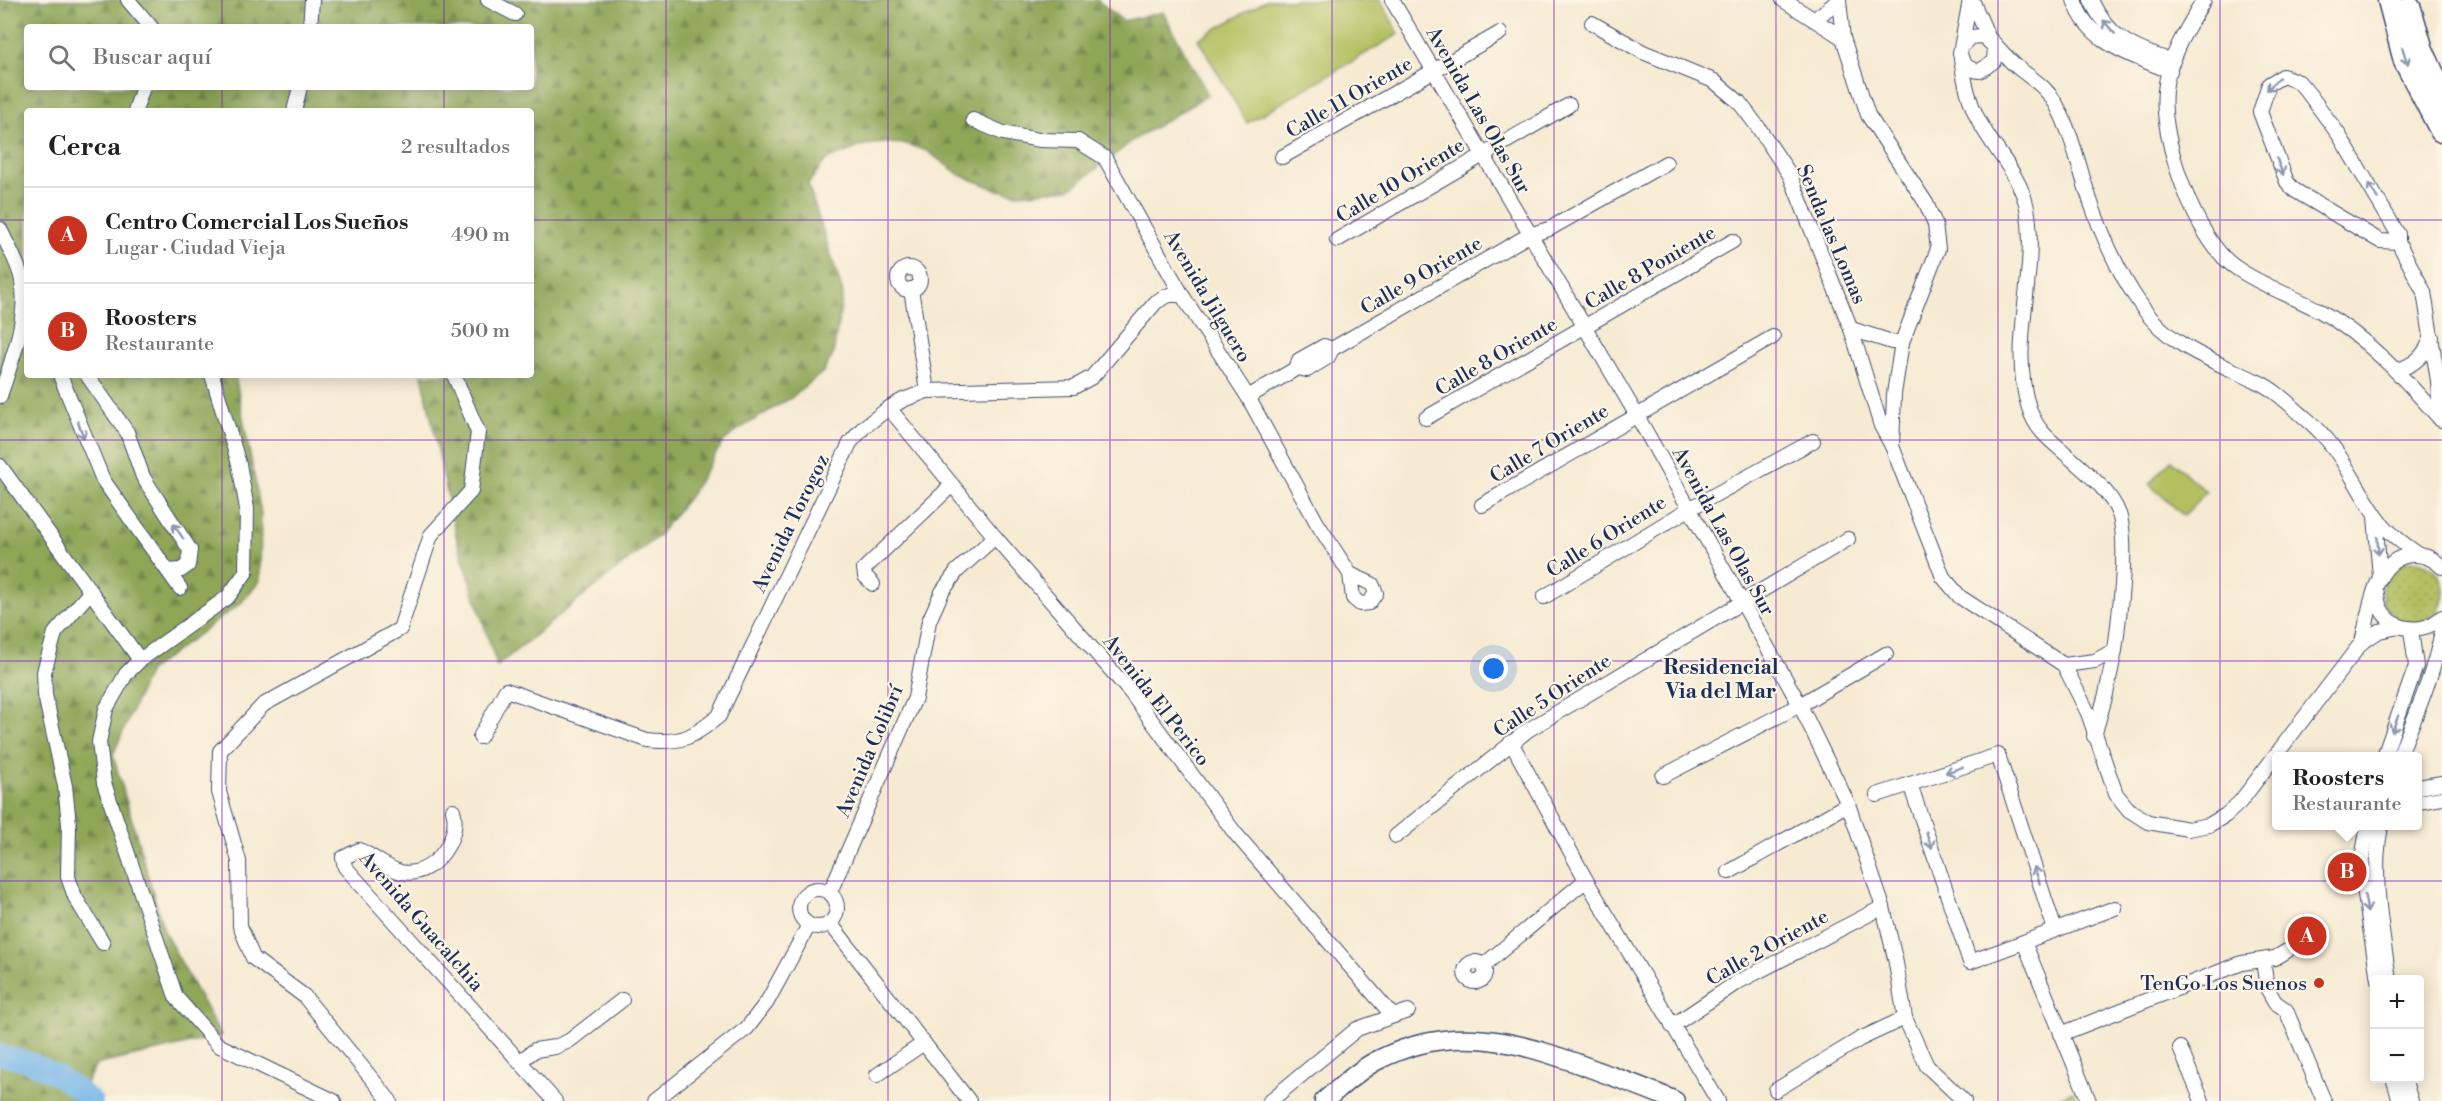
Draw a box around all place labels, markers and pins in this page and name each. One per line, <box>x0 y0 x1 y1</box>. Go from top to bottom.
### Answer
pin: B <box>2328 850 2366 894</box>
pin: A <box>2288 914 2326 958</box>
place label: TenGo Los Suenos <box>2140 972 2307 997</box>
marker: TenGo Los Suenos <box>2312 976 2326 990</box>

